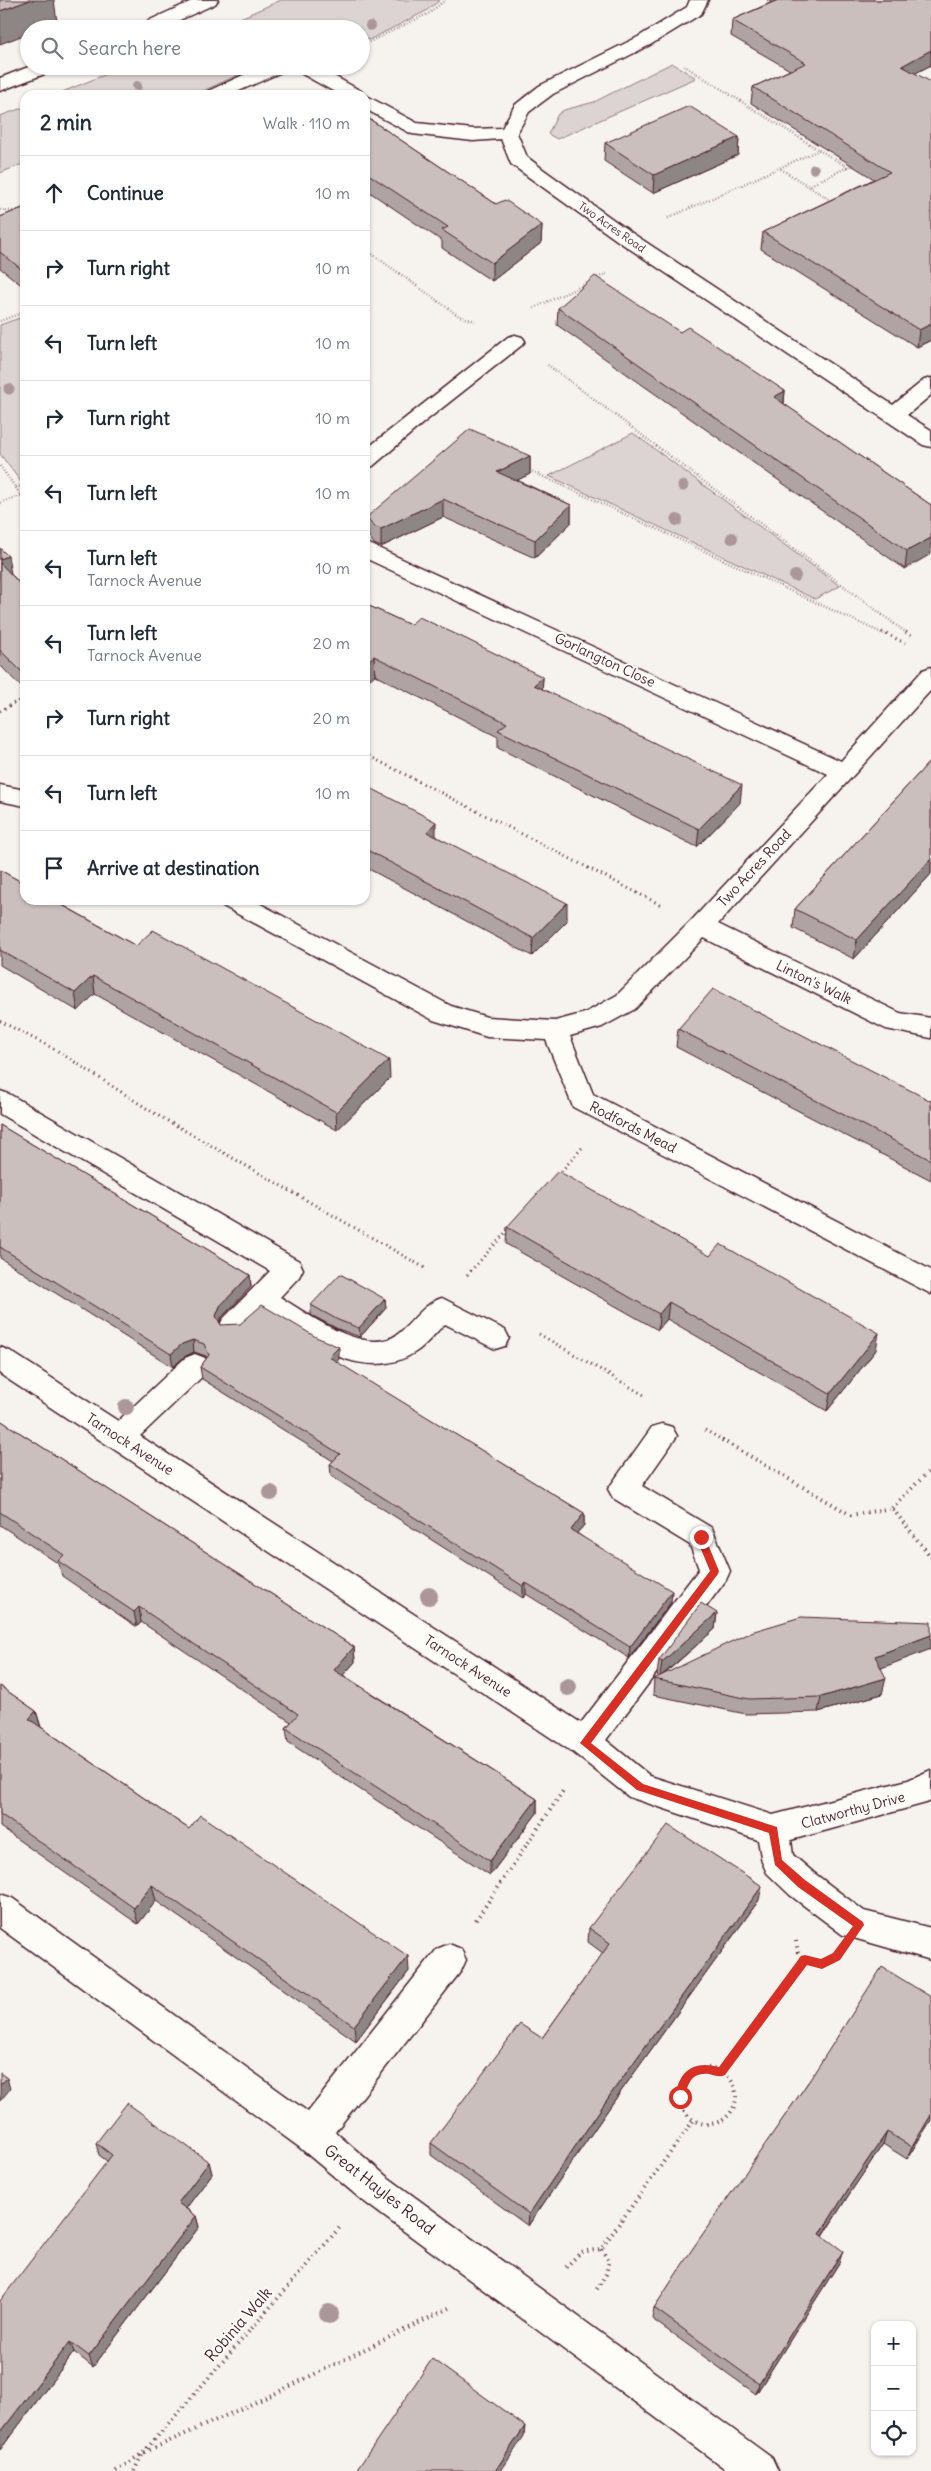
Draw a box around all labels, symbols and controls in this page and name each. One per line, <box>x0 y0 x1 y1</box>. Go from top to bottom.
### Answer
search box <box>20 20 370 75</box>
icon: search <box>38 34 66 62</box>
text: Search here <box>78 36 181 60</box>
text: 2 min <box>40 109 92 136</box>
text: Walk · 110 m <box>263 113 350 133</box>
icon: ahead <box>40 179 68 207</box>
text: Continue <box>87 181 164 205</box>
text: 10 m <box>315 183 350 203</box>
street label: Two Acres Road <box>576 199 649 256</box>
icon: right <box>40 254 68 282</box>
text: Turn right <box>87 256 170 280</box>
text: 10 m <box>315 258 350 278</box>
icon: left <box>40 329 68 357</box>
text: Turn left <box>87 331 157 355</box>
text: 10 m <box>315 333 350 353</box>
icon: right <box>40 404 68 432</box>
text: Turn right <box>87 406 170 430</box>
text: 10 m <box>315 408 350 428</box>
icon: left <box>40 479 68 507</box>
text: Turn left <box>87 481 157 505</box>
text: 10 m <box>315 483 350 503</box>
text: Turn left <box>87 546 157 570</box>
icon: left <box>40 554 68 582</box>
text: 10 m <box>315 558 350 578</box>
text: Tarnock Avenue <box>87 570 202 590</box>
text: Turn left <box>87 621 157 645</box>
icon: left <box>40 629 68 657</box>
street label: Gorlangton Close <box>552 629 658 691</box>
text: 20 m <box>313 633 350 653</box>
text: Tarnock Avenue <box>87 645 202 665</box>
icon: right <box>40 704 68 732</box>
text: Turn right <box>87 706 170 730</box>
text: 20 m <box>313 708 350 728</box>
icon: left <box>40 779 68 807</box>
text: Turn left <box>87 781 157 805</box>
text: 10 m <box>315 783 350 803</box>
street label: Two Acres Road <box>713 825 795 911</box>
icon: arrive <box>40 854 68 882</box>
text: Arrive at destination <box>87 856 260 880</box>
street label: Linton's Walk <box>773 956 855 1008</box>
street label: Rodfords Mead <box>586 1097 680 1157</box>
street label: Tarnock Avenue <box>83 1409 177 1479</box>
route end <box>690 1526 713 1549</box>
street label: Tarnock Avenue <box>421 1631 515 1701</box>
street label: Clatworthy Drive <box>799 1787 907 1833</box>
route start <box>669 2086 692 2109</box>
street label: Great Hayles Road <box>321 2140 439 2238</box>
street label: Robinia Walk <box>200 2283 276 2365</box>
map controls <box>871 2321 916 2456</box>
button: + <box>871 2321 916 2366</box>
button: − <box>871 2366 916 2411</box>
button: locate <box>871 2411 916 2456</box>

